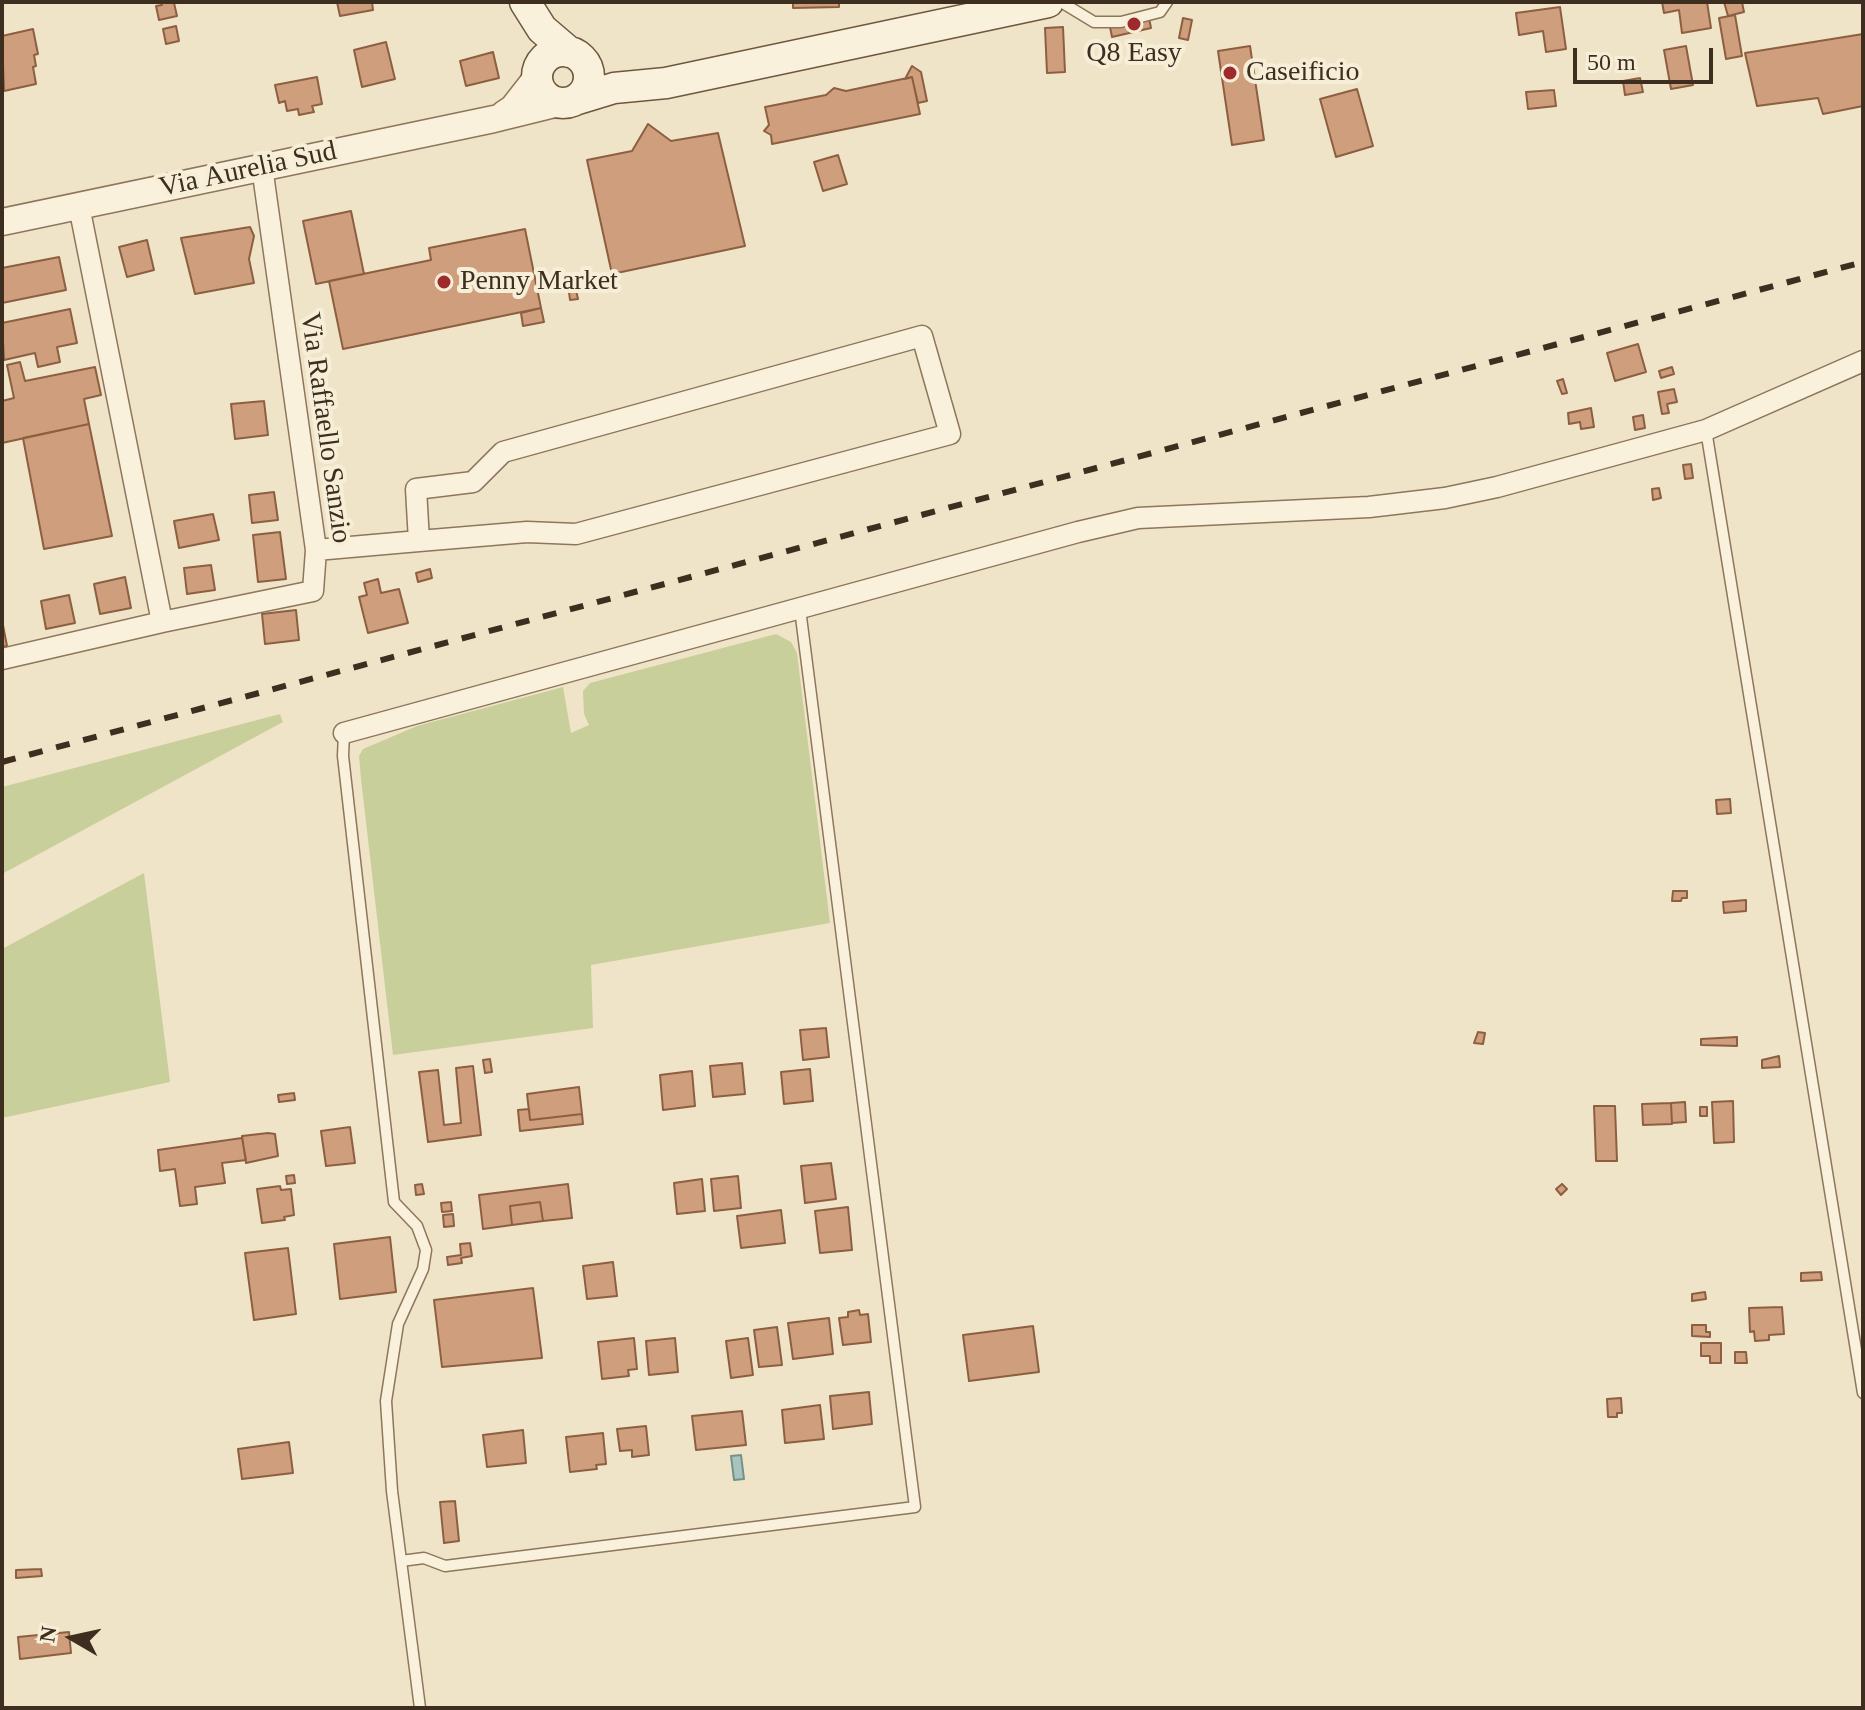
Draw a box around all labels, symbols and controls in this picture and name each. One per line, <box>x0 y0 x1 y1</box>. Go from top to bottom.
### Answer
marker: Q8 Easy <box>1125 15 1143 33</box>
scale bar <box>1577 32 1717 82</box>
place label: Q8 Easy <box>1086 37 1182 71</box>
text: 50 m <box>1587 49 1636 75</box>
place label: Caseificio <box>1246 56 1360 90</box>
marker: Caseificio <box>1221 64 1239 82</box>
street label: Via Aurelia Sud <box>156 135 340 205</box>
place label: Penny Market <box>460 265 618 299</box>
marker: Penny Market <box>435 273 453 291</box>
street label: Via Raffaello Sanzio <box>292 310 358 546</box>
north arrow <box>32 1598 112 1678</box>
text: N <box>34 1624 61 1644</box>

